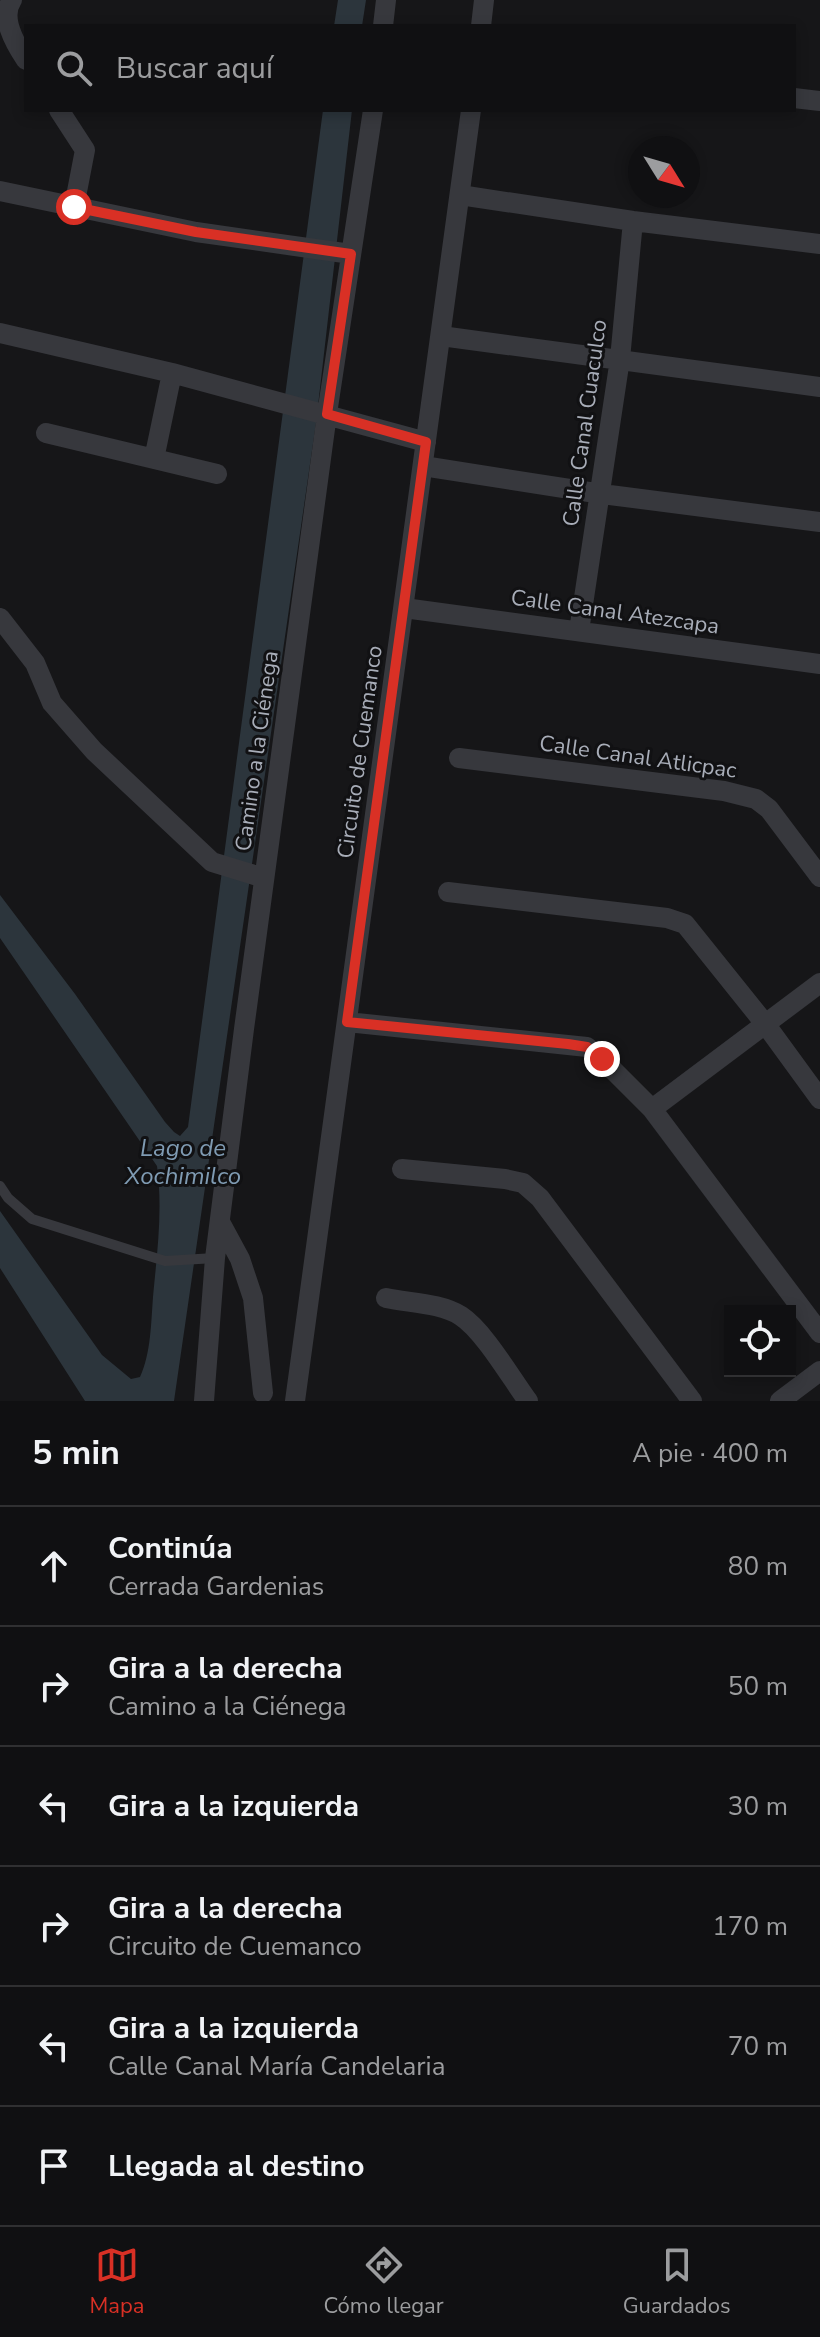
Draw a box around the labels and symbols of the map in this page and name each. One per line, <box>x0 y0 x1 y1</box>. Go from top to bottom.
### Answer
north arrow <box>628 136 700 208</box>
route start <box>56 189 92 225</box>
street label: Calle Canal Cuaculco <box>556 318 614 528</box>
street label: Calle Canal Atezcapa <box>509 583 721 641</box>
street label: Circuito de Cuemanco <box>330 644 390 860</box>
street label: Camino a la Ciénega <box>228 649 286 853</box>
street label: Calle Canal Atlicpac <box>538 728 738 786</box>
route end <box>584 1041 620 1077</box>
water label: Lago de Xochimilco <box>124 1132 241 1192</box>

